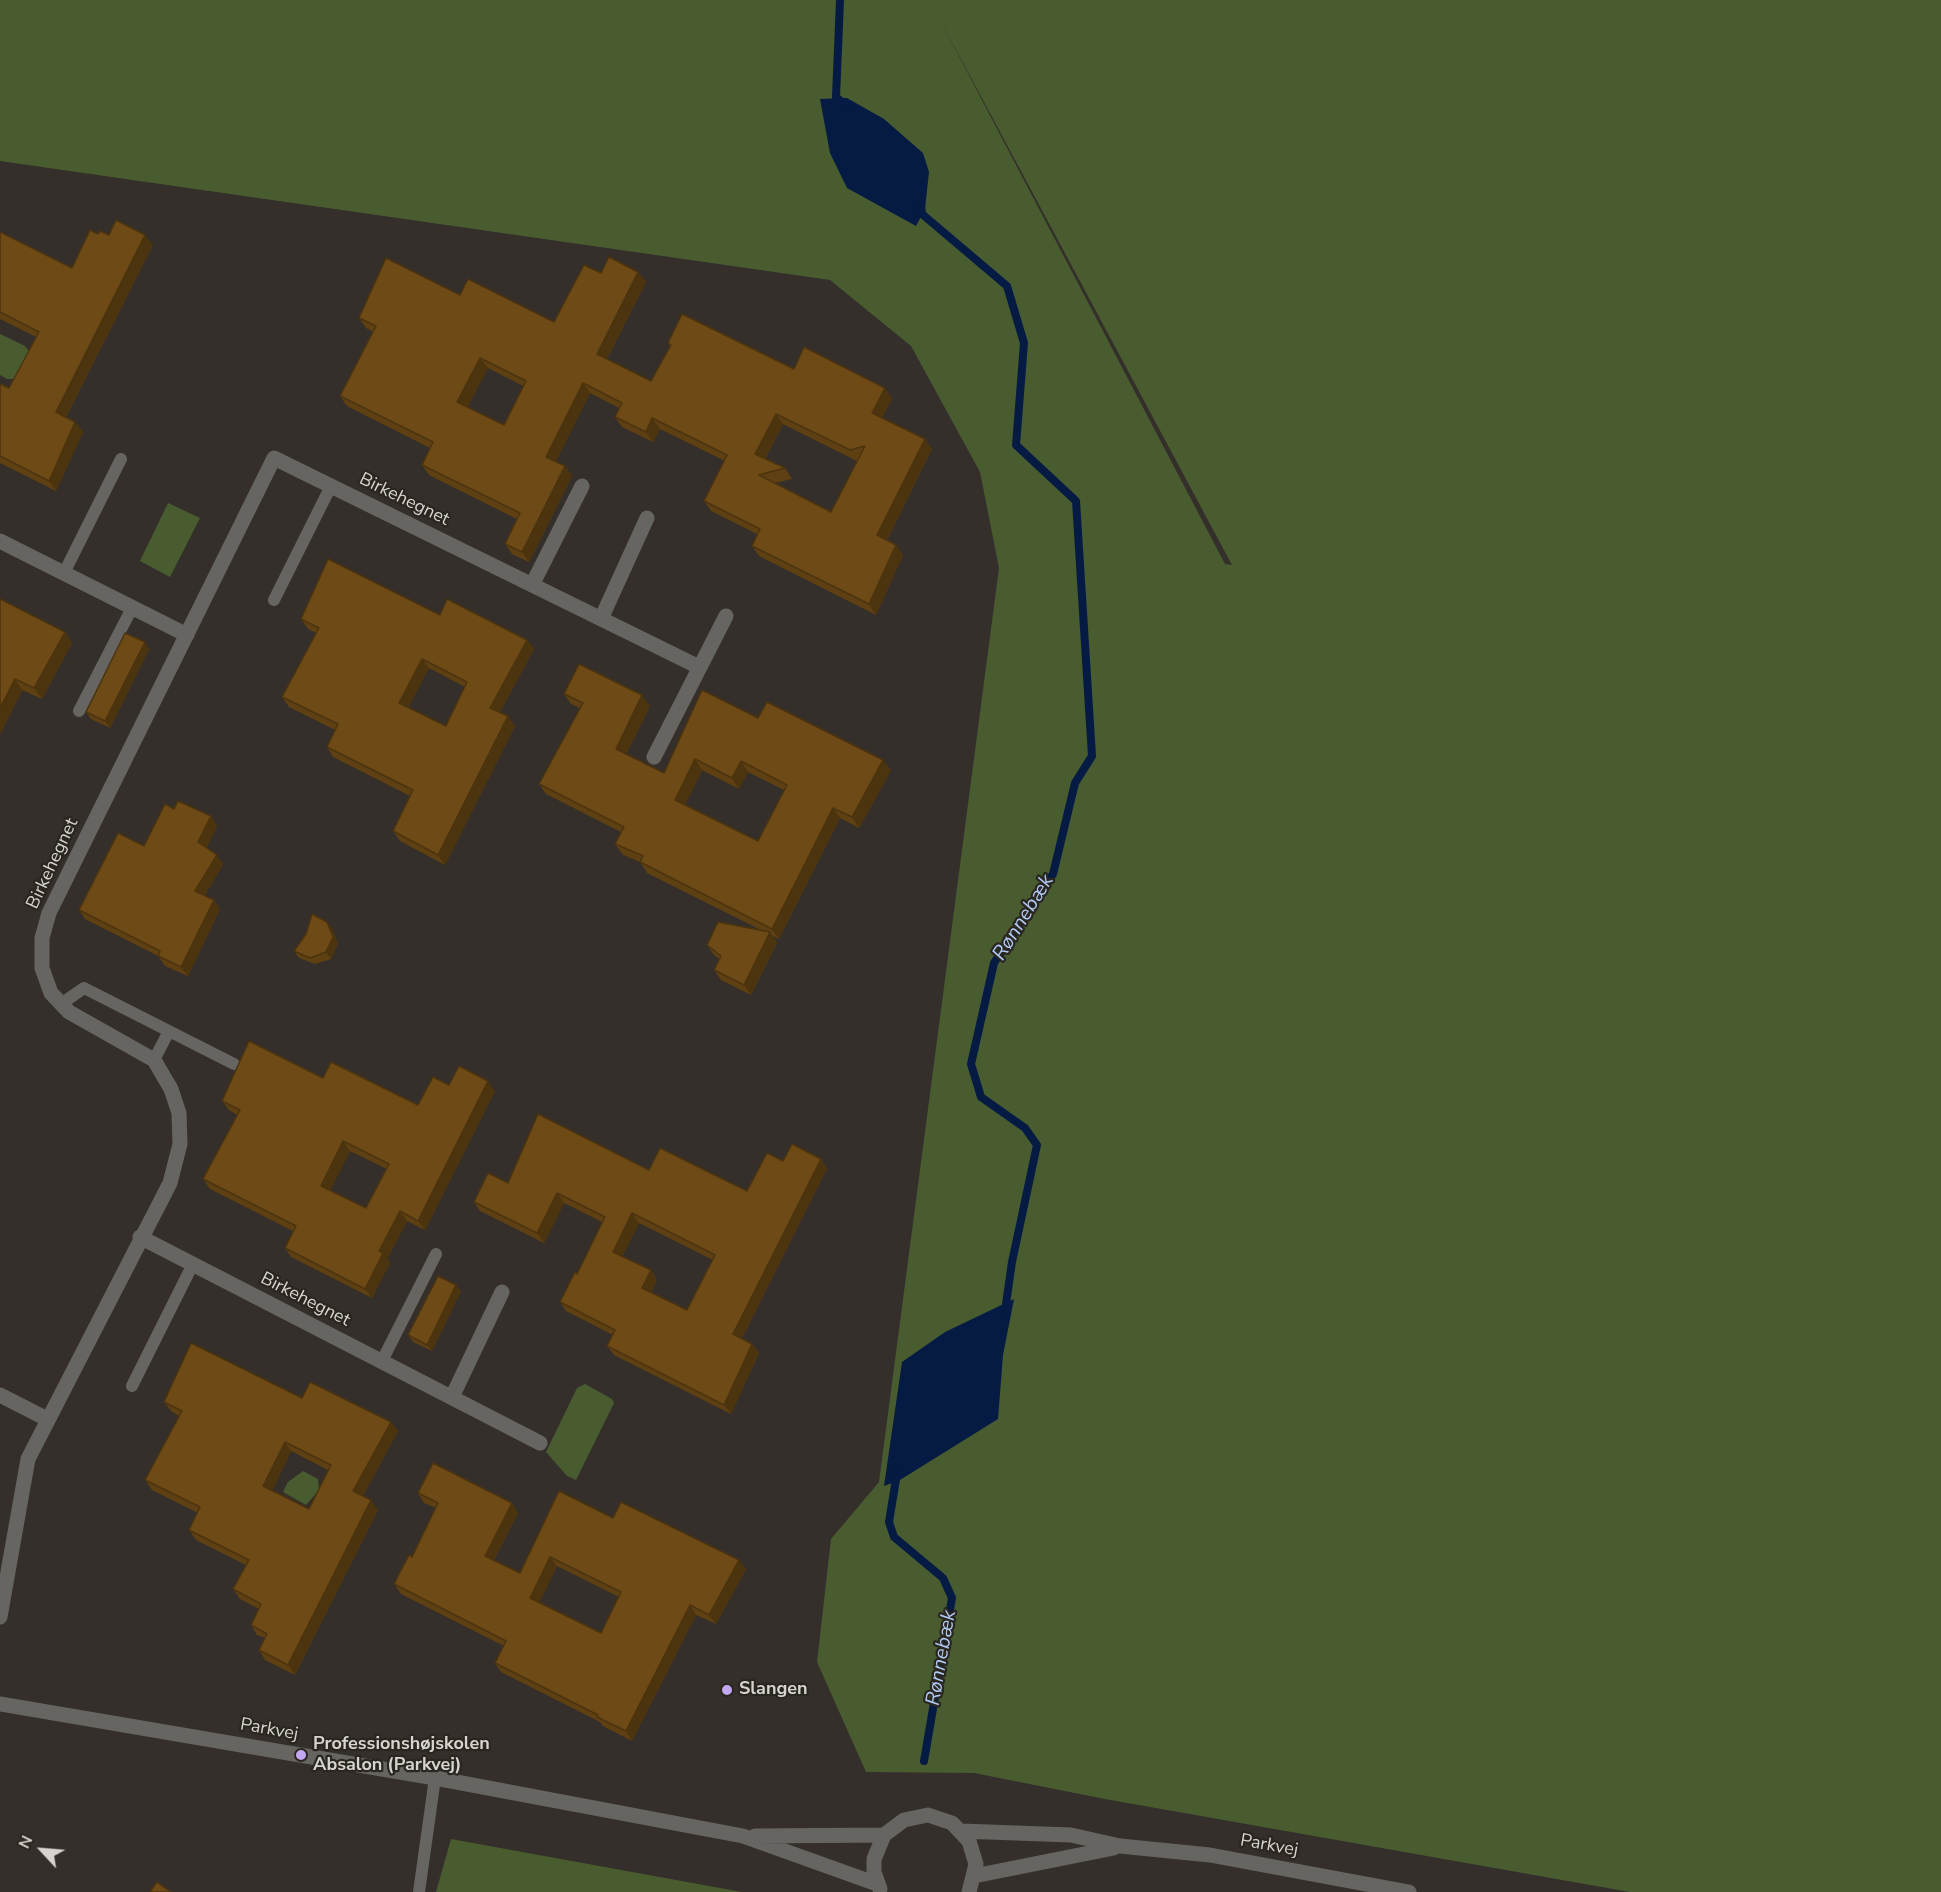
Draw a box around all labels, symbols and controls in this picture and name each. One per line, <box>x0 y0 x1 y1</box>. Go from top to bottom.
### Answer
street label: Birkehegnet <box>355 469 453 531</box>
street label: Birkehegnet <box>23 815 83 913</box>
water label: Rønnebæk <box>988 871 1060 965</box>
street label: Birkehegnet <box>257 1268 353 1332</box>
water label: Rønnebæk <box>922 1608 962 1708</box>
place label: Slangen <box>739 1679 808 1701</box>
marker: Slangen <box>720 1683 734 1697</box>
street label: Parkvej <box>238 1714 300 1746</box>
place label: Professionshøjskolen Absalon (Parkvej) <box>313 1734 490 1776</box>
marker: Professionshøjskolen Absalon (Parkvej) <box>294 1748 308 1762</box>
north arrow <box>12 1820 72 1880</box>
street label: Parkvej <box>1238 1830 1300 1862</box>
text: N <box>13 1832 38 1852</box>

